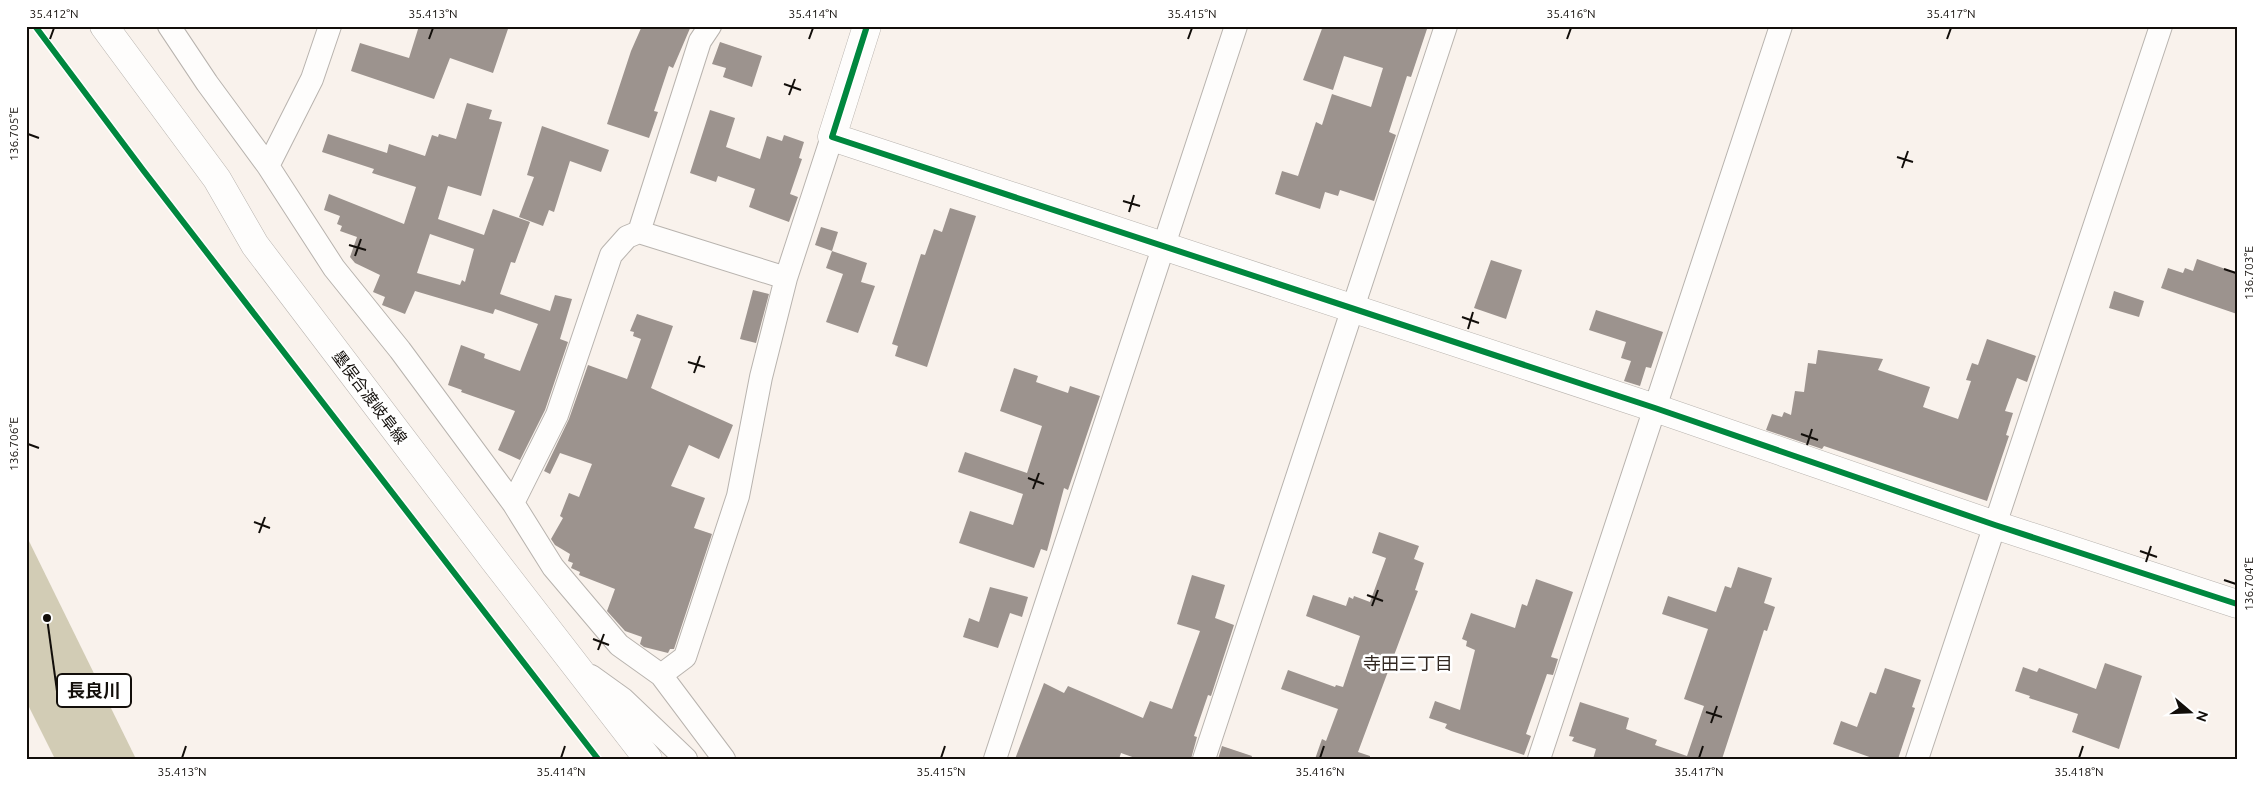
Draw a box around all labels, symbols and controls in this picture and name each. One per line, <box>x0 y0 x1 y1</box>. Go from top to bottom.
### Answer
text: 35.412°N <box>29 7 79 20</box>
text: 35.413°N <box>408 7 458 20</box>
text: 35.414°N <box>788 7 838 20</box>
text: 35.415°N <box>1167 7 1217 20</box>
text: 35.416°N <box>1546 7 1596 20</box>
text: 35.417°N <box>1926 7 1976 20</box>
text: 136.705°E <box>7 107 20 161</box>
text: 136.703°E <box>2242 246 2255 300</box>
street label: 墨俣合渡岐阜線 <box>329 347 411 447</box>
text: 136.706°E <box>7 417 20 471</box>
text: 136.704°E <box>2242 557 2255 611</box>
district label: 寺田三丁目 <box>1363 653 1453 673</box>
callout: 長良川 <box>57 674 131 707</box>
text: 長良川 <box>67 680 121 700</box>
north arrow <box>2166 688 2216 738</box>
text: N <box>2193 709 2212 724</box>
text: 35.413°N <box>157 765 207 778</box>
text: 35.414°N <box>536 765 586 778</box>
text: 35.415°N <box>916 765 966 778</box>
text: 35.416°N <box>1295 765 1345 778</box>
text: 35.417°N <box>1674 765 1724 778</box>
text: 35.418°N <box>2054 765 2104 778</box>

